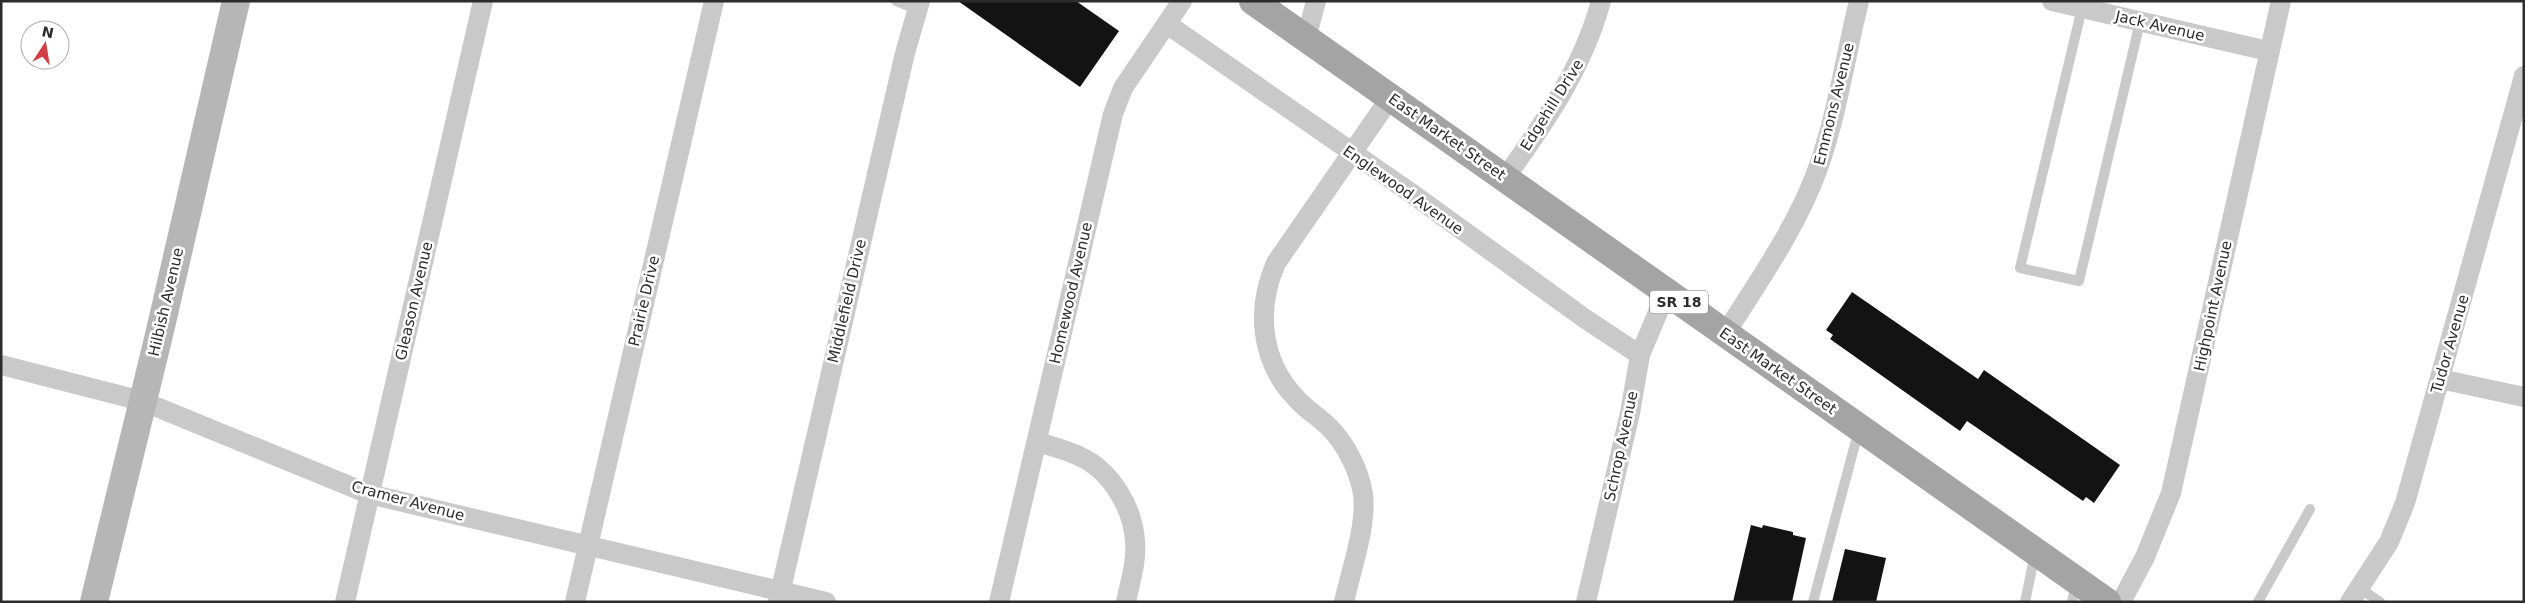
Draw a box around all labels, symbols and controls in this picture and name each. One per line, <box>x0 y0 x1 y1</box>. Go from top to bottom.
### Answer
street label: Jack Avenue <box>2113 7 2206 45</box>
north arrow <box>20 20 70 70</box>
text: N <box>40 23 55 41</box>
street label: Emmons Avenue <box>1810 41 1858 167</box>
street label: Edgehill Drive <box>1517 56 1587 154</box>
street label: East Market Street <box>1385 90 1509 184</box>
street label: Englewood Avenue <box>1339 142 1467 238</box>
street label: Homewood Avenue <box>1046 220 1096 366</box>
street label: Middlefield Drive <box>824 237 870 365</box>
street label: Highpoint Avenue <box>2190 239 2236 373</box>
street label: Gleason Avenue <box>392 240 436 362</box>
street label: Hilbish Avenue <box>145 246 187 358</box>
street label: Prairie Drive <box>625 254 663 348</box>
road number: SR 18 <box>1650 290 1708 314</box>
street label: Tudor Avenue <box>2427 293 2473 396</box>
street label: East Market Street <box>1716 324 1840 418</box>
street label: Schrop Avenue <box>1601 389 1641 503</box>
street label: Cramer Avenue <box>349 477 467 525</box>

